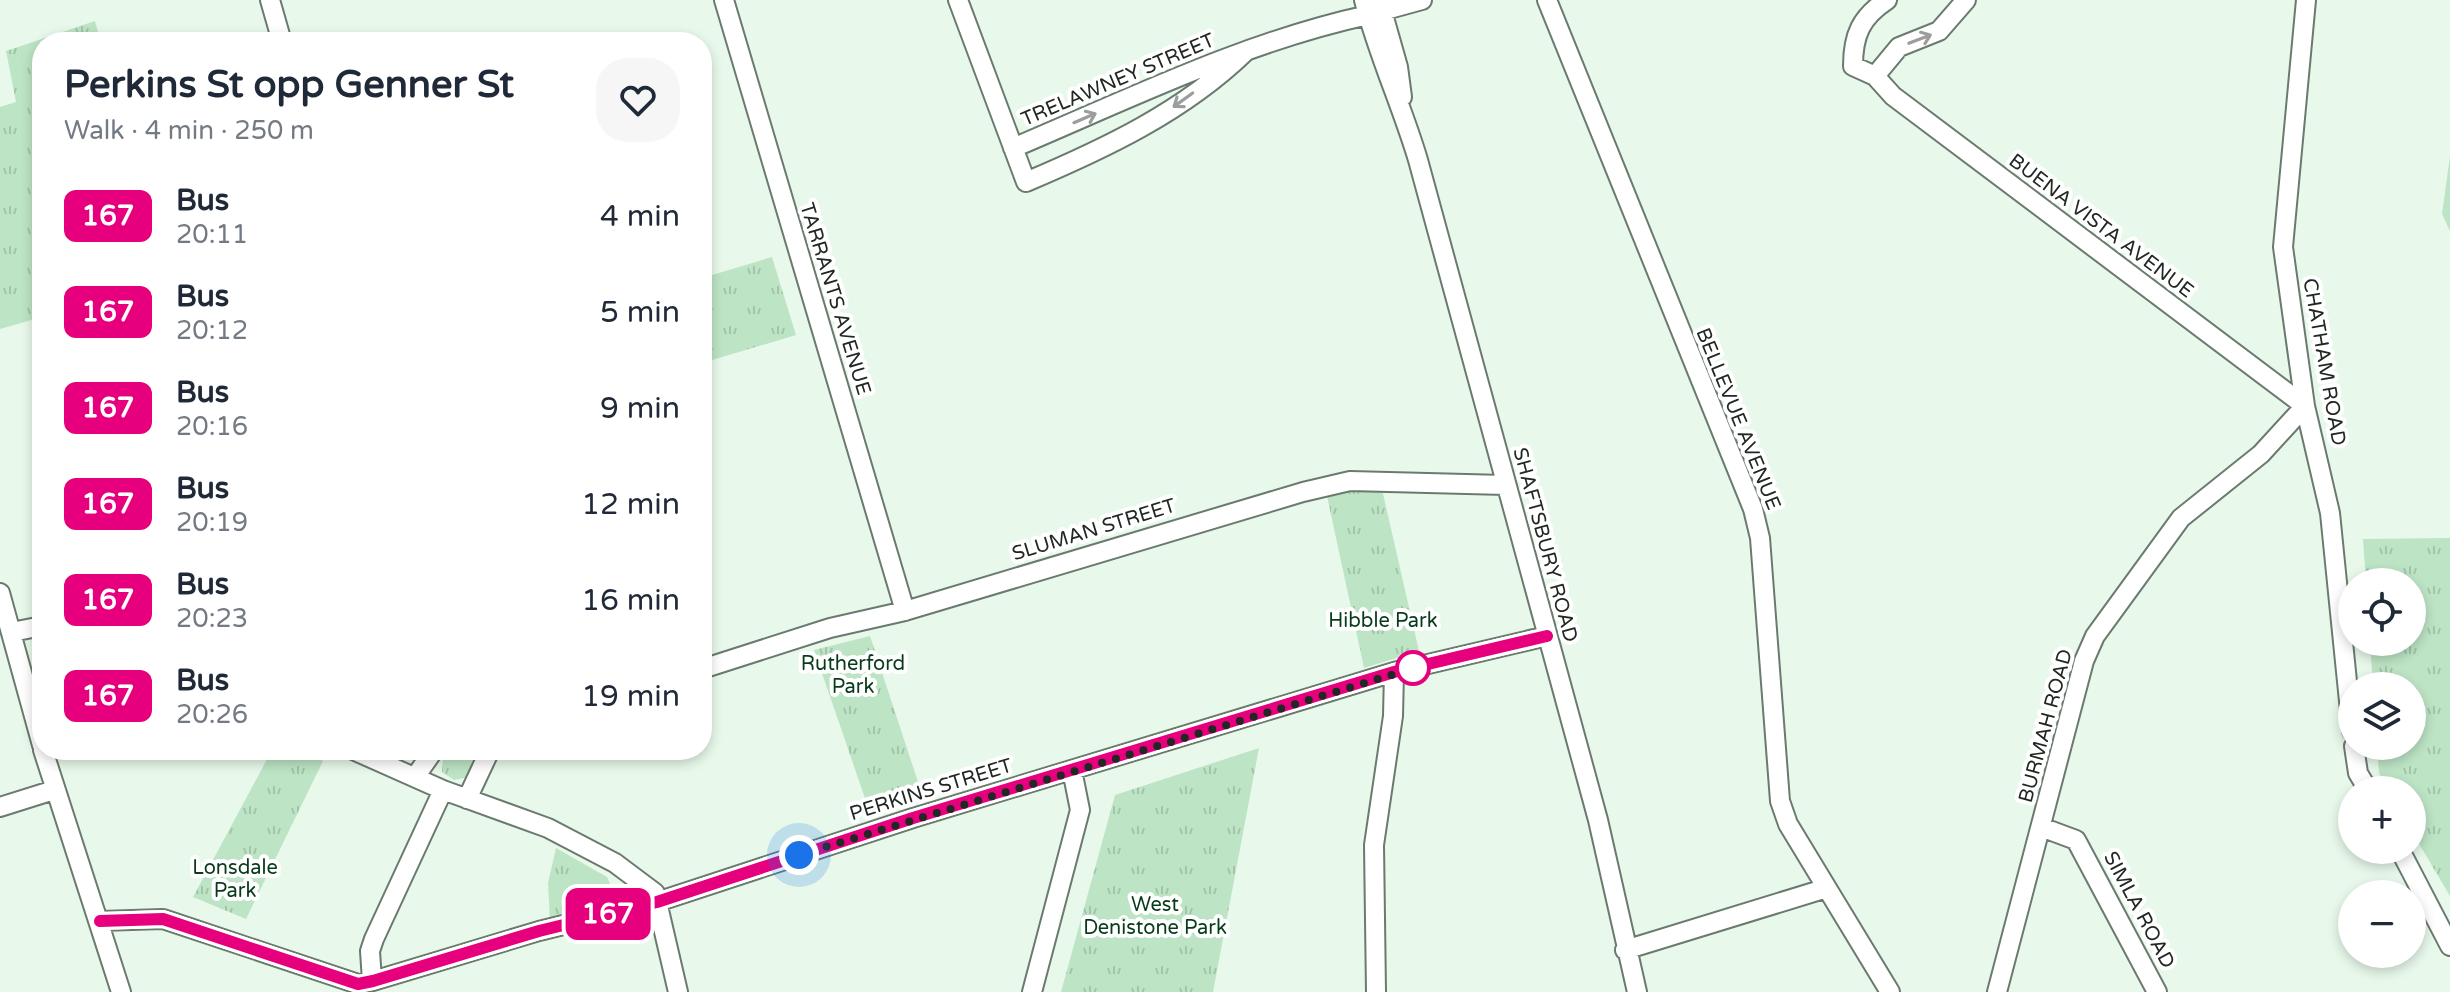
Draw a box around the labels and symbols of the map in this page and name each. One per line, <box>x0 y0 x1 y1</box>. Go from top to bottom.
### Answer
street label: TRELAWNEY STREET <box>1018 28 1218 132</box>
one-way arrow <box>1907 30 1932 45</box>
one-way arrow <box>1173 91 1194 108</box>
one-way arrow <box>1072 109 1096 124</box>
street label: BUENA VISTA AVENUE <box>2004 149 2198 303</box>
street label: TARRANTS AVENUE <box>794 200 876 398</box>
street label: CHATHAM ROAD <box>2297 276 2351 448</box>
street label: BELLEVUE AVENUE <box>1691 325 1785 513</box>
street label: SHAFTSBURY ROAD <box>1507 445 1583 645</box>
street label: SLUMAN STREET <box>1009 494 1179 566</box>
park label: Hibble Park <box>1328 609 1438 633</box>
street label: BURMAH ROAD <box>2014 647 2078 805</box>
unlabelled marker <box>1396 651 1430 685</box>
park label: Rutherford Park <box>801 652 905 699</box>
street label: PERKINS STREET <box>847 754 1015 826</box>
your location <box>779 835 819 875</box>
street label: SIMLA ROAD <box>2098 848 2180 972</box>
park label: Lonsdale Park <box>192 856 278 903</box>
line badge: 167 <box>562 888 654 940</box>
park label: West Denistone Park <box>1083 893 1227 940</box>

